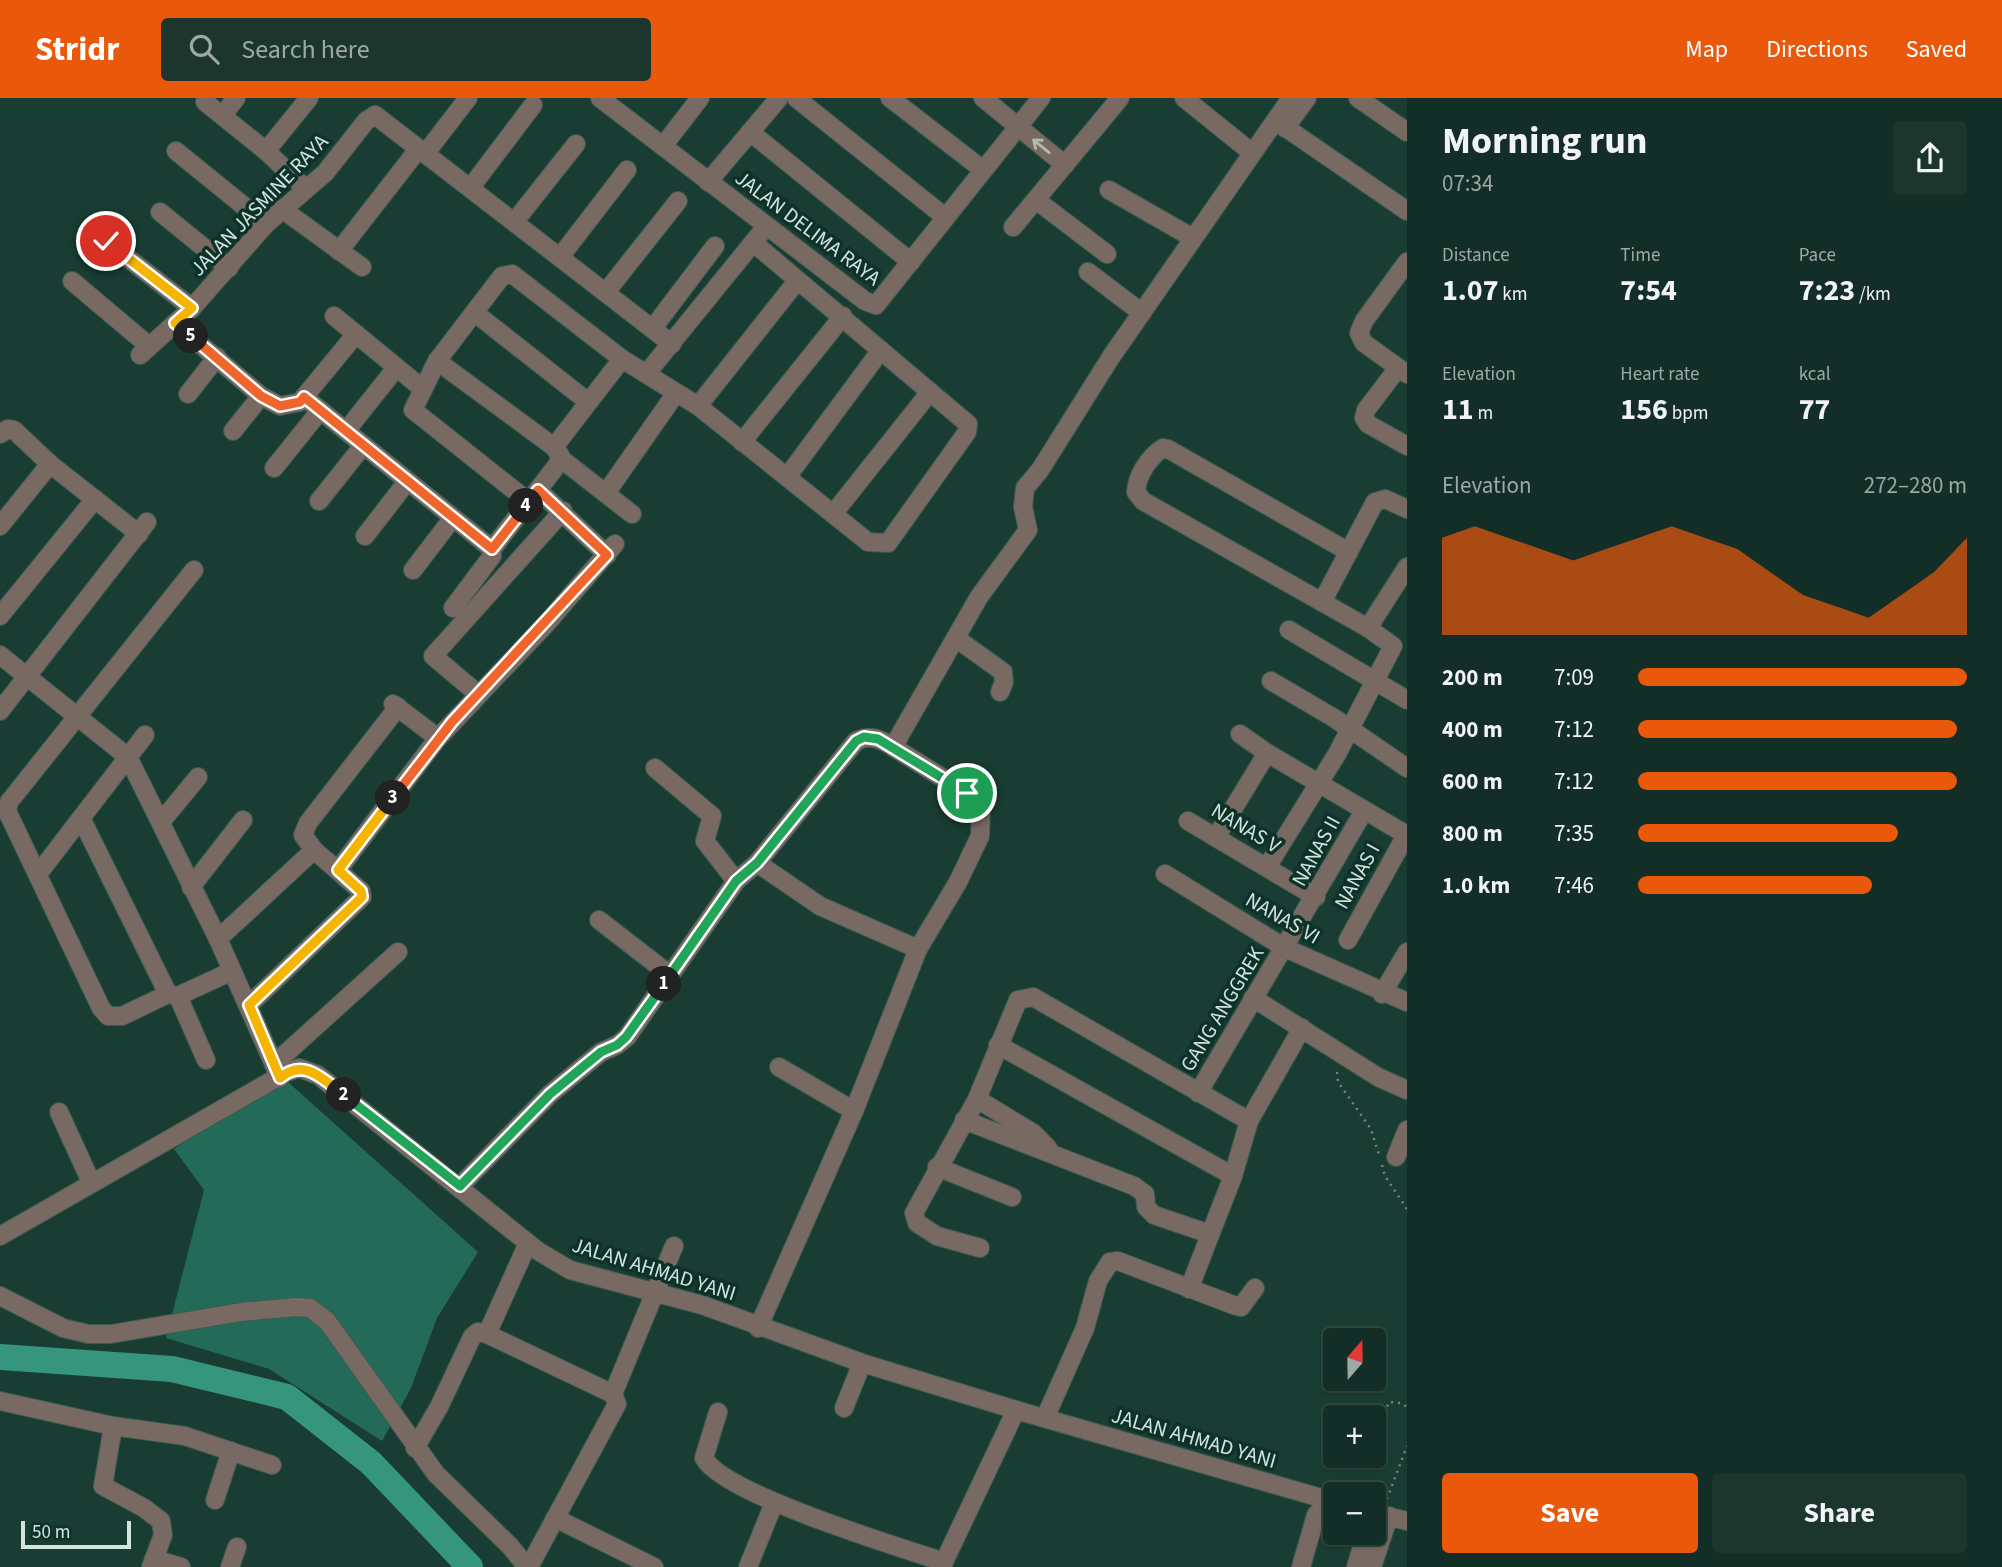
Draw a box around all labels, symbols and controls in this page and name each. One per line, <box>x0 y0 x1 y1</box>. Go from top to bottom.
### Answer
search box <box>161 18 651 81</box>
text: Stridr <box>35 26 119 73</box>
icon: search <box>185 30 223 68</box>
text: Search here <box>241 31 370 68</box>
text: Map <box>1685 32 1728 67</box>
text: Directions <box>1766 32 1868 67</box>
text: Saved <box>1906 32 1967 67</box>
text: Morning run <box>1442 114 1647 168</box>
button: share <box>1893 121 1967 195</box>
street label: JALAN JASMINE RAYA <box>183 127 335 283</box>
one-way arrow <box>1033 138 1051 153</box>
street label: JALAN DELIMA RAYA <box>729 163 888 293</box>
text: 07:34 <box>1442 167 1493 200</box>
pin <box>76 211 136 271</box>
icon: check <box>87 222 125 260</box>
text: Distance <box>1442 242 1510 269</box>
text: Time <box>1620 242 1660 269</box>
text: Pace <box>1799 242 1836 269</box>
text: 1.07 <box>1442 269 1499 312</box>
text: 7:54 <box>1620 269 1677 312</box>
text: 7:23 <box>1799 269 1855 312</box>
text: km <box>1499 281 1528 308</box>
text: /km <box>1855 281 1891 308</box>
pin: 5 <box>174 318 208 354</box>
text: 5 <box>185 322 196 349</box>
text: Elevation <box>1442 361 1516 388</box>
text: Heart rate <box>1620 361 1699 388</box>
text: kcal <box>1799 361 1831 388</box>
text: 11 <box>1442 388 1474 431</box>
text: 156 <box>1620 388 1668 431</box>
text: 77 <box>1799 388 1830 431</box>
text: m <box>1474 400 1493 427</box>
text: bpm <box>1668 400 1708 427</box>
text: Elevation <box>1442 469 1532 502</box>
text: 272–280 m <box>1864 469 1967 502</box>
pin: 4 <box>508 488 544 524</box>
text: 4 <box>520 492 531 519</box>
text: 200 m <box>1442 661 1503 694</box>
text: 7:09 <box>1554 661 1594 694</box>
text: 400 m <box>1442 713 1503 746</box>
text: 7:12 <box>1554 713 1594 746</box>
pin <box>937 763 997 823</box>
text: 600 m <box>1442 765 1503 798</box>
text: 7:12 <box>1554 765 1594 798</box>
icon: arrive <box>948 774 986 812</box>
pin: 3 <box>376 780 410 816</box>
text: 3 <box>387 784 398 811</box>
street label: NANAS V <box>1206 796 1287 861</box>
street label: NANAS II <box>1284 810 1348 892</box>
text: 800 m <box>1442 817 1503 850</box>
text: 7:35 <box>1554 817 1594 850</box>
street label: NANAS I <box>1327 838 1387 914</box>
text: 1.0 km <box>1442 869 1510 902</box>
text: 7:46 <box>1554 869 1594 902</box>
street label: NANAS VI <box>1240 885 1326 951</box>
street label: GANG ANGGREK <box>1173 940 1272 1077</box>
pin: 1 <box>646 966 682 1001</box>
text: 1 <box>658 970 669 997</box>
pin: 2 <box>326 1077 362 1112</box>
text: 2 <box>338 1081 349 1108</box>
street label: JALAN AHMAD YANI <box>568 1230 740 1308</box>
north arrow <box>1323 1328 1386 1391</box>
map controls <box>1323 1328 1386 1545</box>
street label: JALAN AHMAD YANI <box>1108 1400 1280 1476</box>
button: + <box>1323 1405 1386 1468</box>
button: Save <box>1442 1473 1698 1553</box>
button: Share <box>1712 1473 1967 1553</box>
button: − <box>1323 1482 1386 1545</box>
scale bar <box>21 1518 131 1550</box>
text: 50 m <box>32 1519 70 1546</box>

